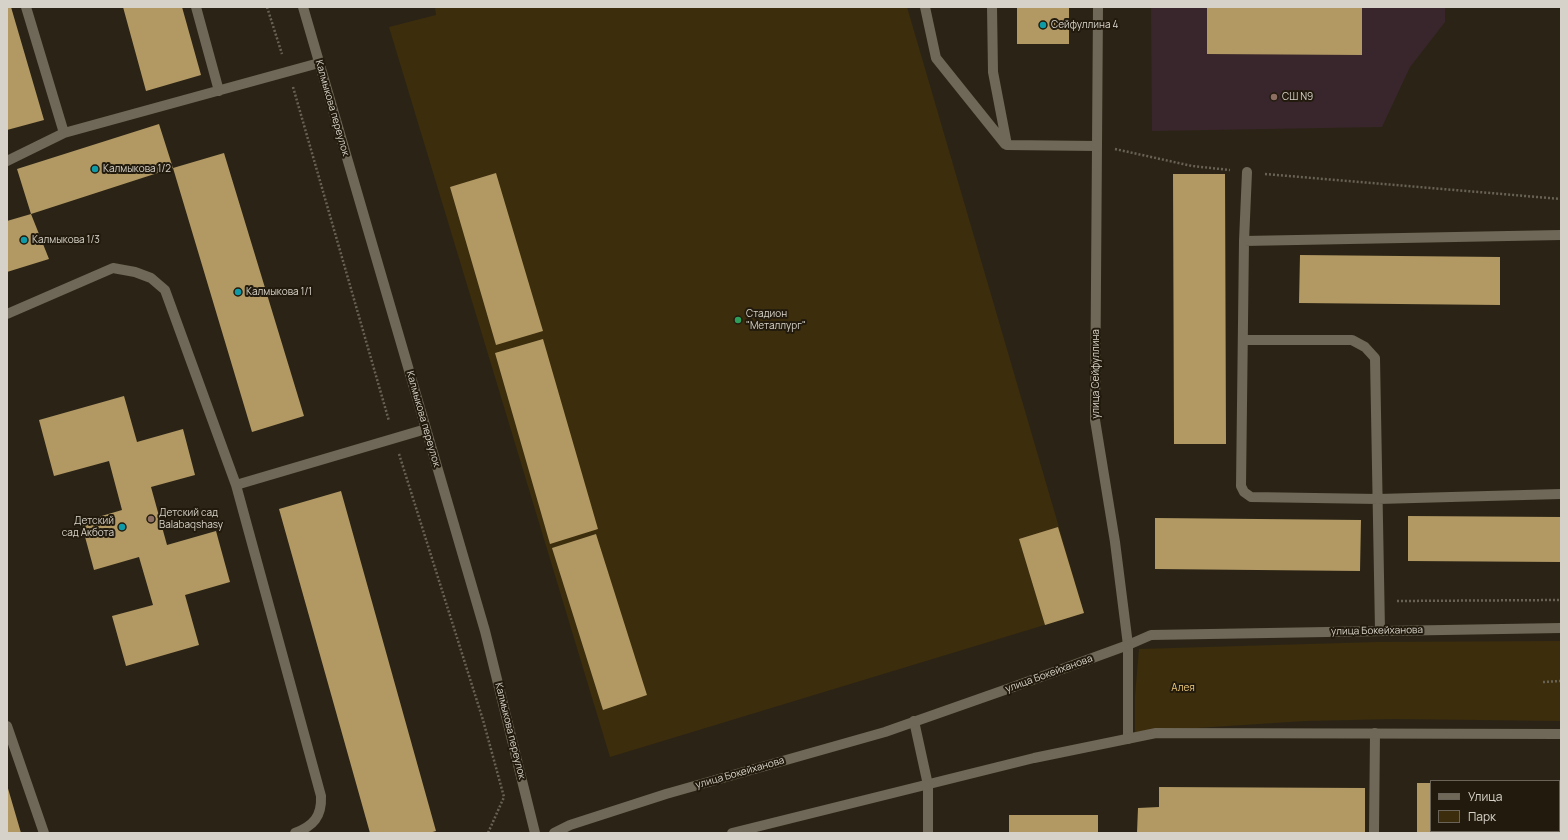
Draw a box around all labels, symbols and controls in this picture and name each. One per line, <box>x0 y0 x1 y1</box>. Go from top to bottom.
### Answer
place label: Сейфуллина 4 <box>1051 19 1118 31</box>
marker: Сейфуллина 4 <box>1038 20 1048 30</box>
street label: Калмыкова переулок <box>313 59 351 157</box>
place label: СШ N9 <box>1282 91 1313 103</box>
marker: СШ N9 <box>1269 92 1279 102</box>
place label: Калмыкова 1/2 <box>103 163 171 175</box>
marker: Калмыкова 1/2 <box>90 164 100 174</box>
place label: Калмыкова 1/3 <box>32 234 100 246</box>
marker: Калмыкова 1/3 <box>19 235 29 245</box>
place label: Калмыкова 1/1 <box>246 286 312 298</box>
marker: Калмыкова 1/1 <box>233 287 243 297</box>
place label: Стадион "Металлург" <box>746 308 806 332</box>
marker: Стадион "Металлург" <box>733 315 743 325</box>
street label: улица Сейфуллина <box>1090 329 1102 419</box>
street label: Калмыкова переулок <box>404 370 442 468</box>
place label: Детский сад Balabaqshasy <box>159 507 223 530</box>
marker: Детский сад Balabaqshasy <box>146 514 156 524</box>
place label: Детский сад Акбота <box>62 515 114 538</box>
marker: Детский сад Акбота <box>117 522 127 532</box>
street label: улица Бокейханова <box>1331 624 1423 638</box>
street label: улица Бокейханова <box>1004 653 1094 695</box>
street label: Калмыкова переулок <box>492 681 528 781</box>
park label: Алея <box>1171 682 1195 694</box>
street label: улица Бокейханова <box>694 755 786 791</box>
legend <box>1430 780 1560 832</box>
text: Улица <box>1468 788 1502 805</box>
text: Парк <box>1468 808 1496 825</box>

